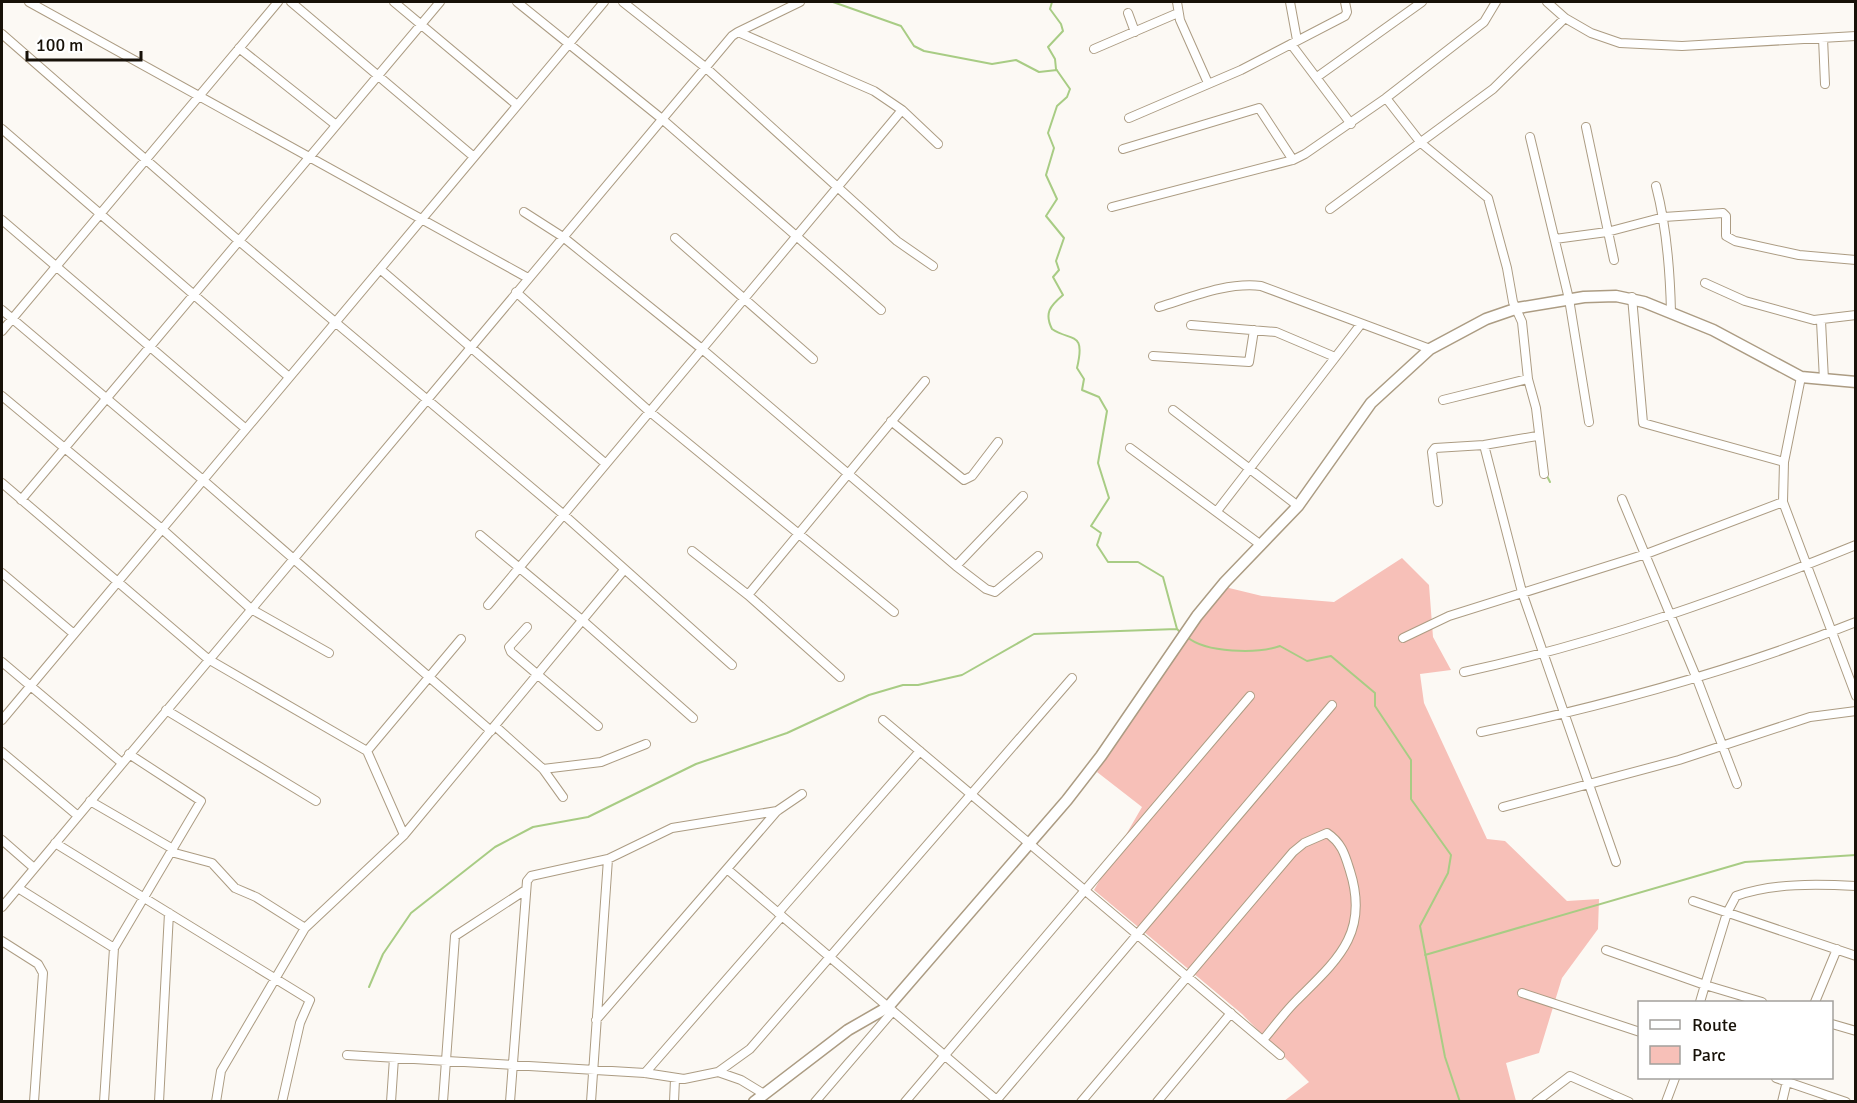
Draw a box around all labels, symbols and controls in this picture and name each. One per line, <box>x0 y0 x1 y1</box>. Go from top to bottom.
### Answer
scale bar <box>27 24 141 62</box>
text: 100 m <box>36 34 83 56</box>
legend <box>1638 1001 1833 1079</box>
text: Route <box>1692 1014 1737 1036</box>
text: Parc <box>1692 1044 1726 1066</box>

